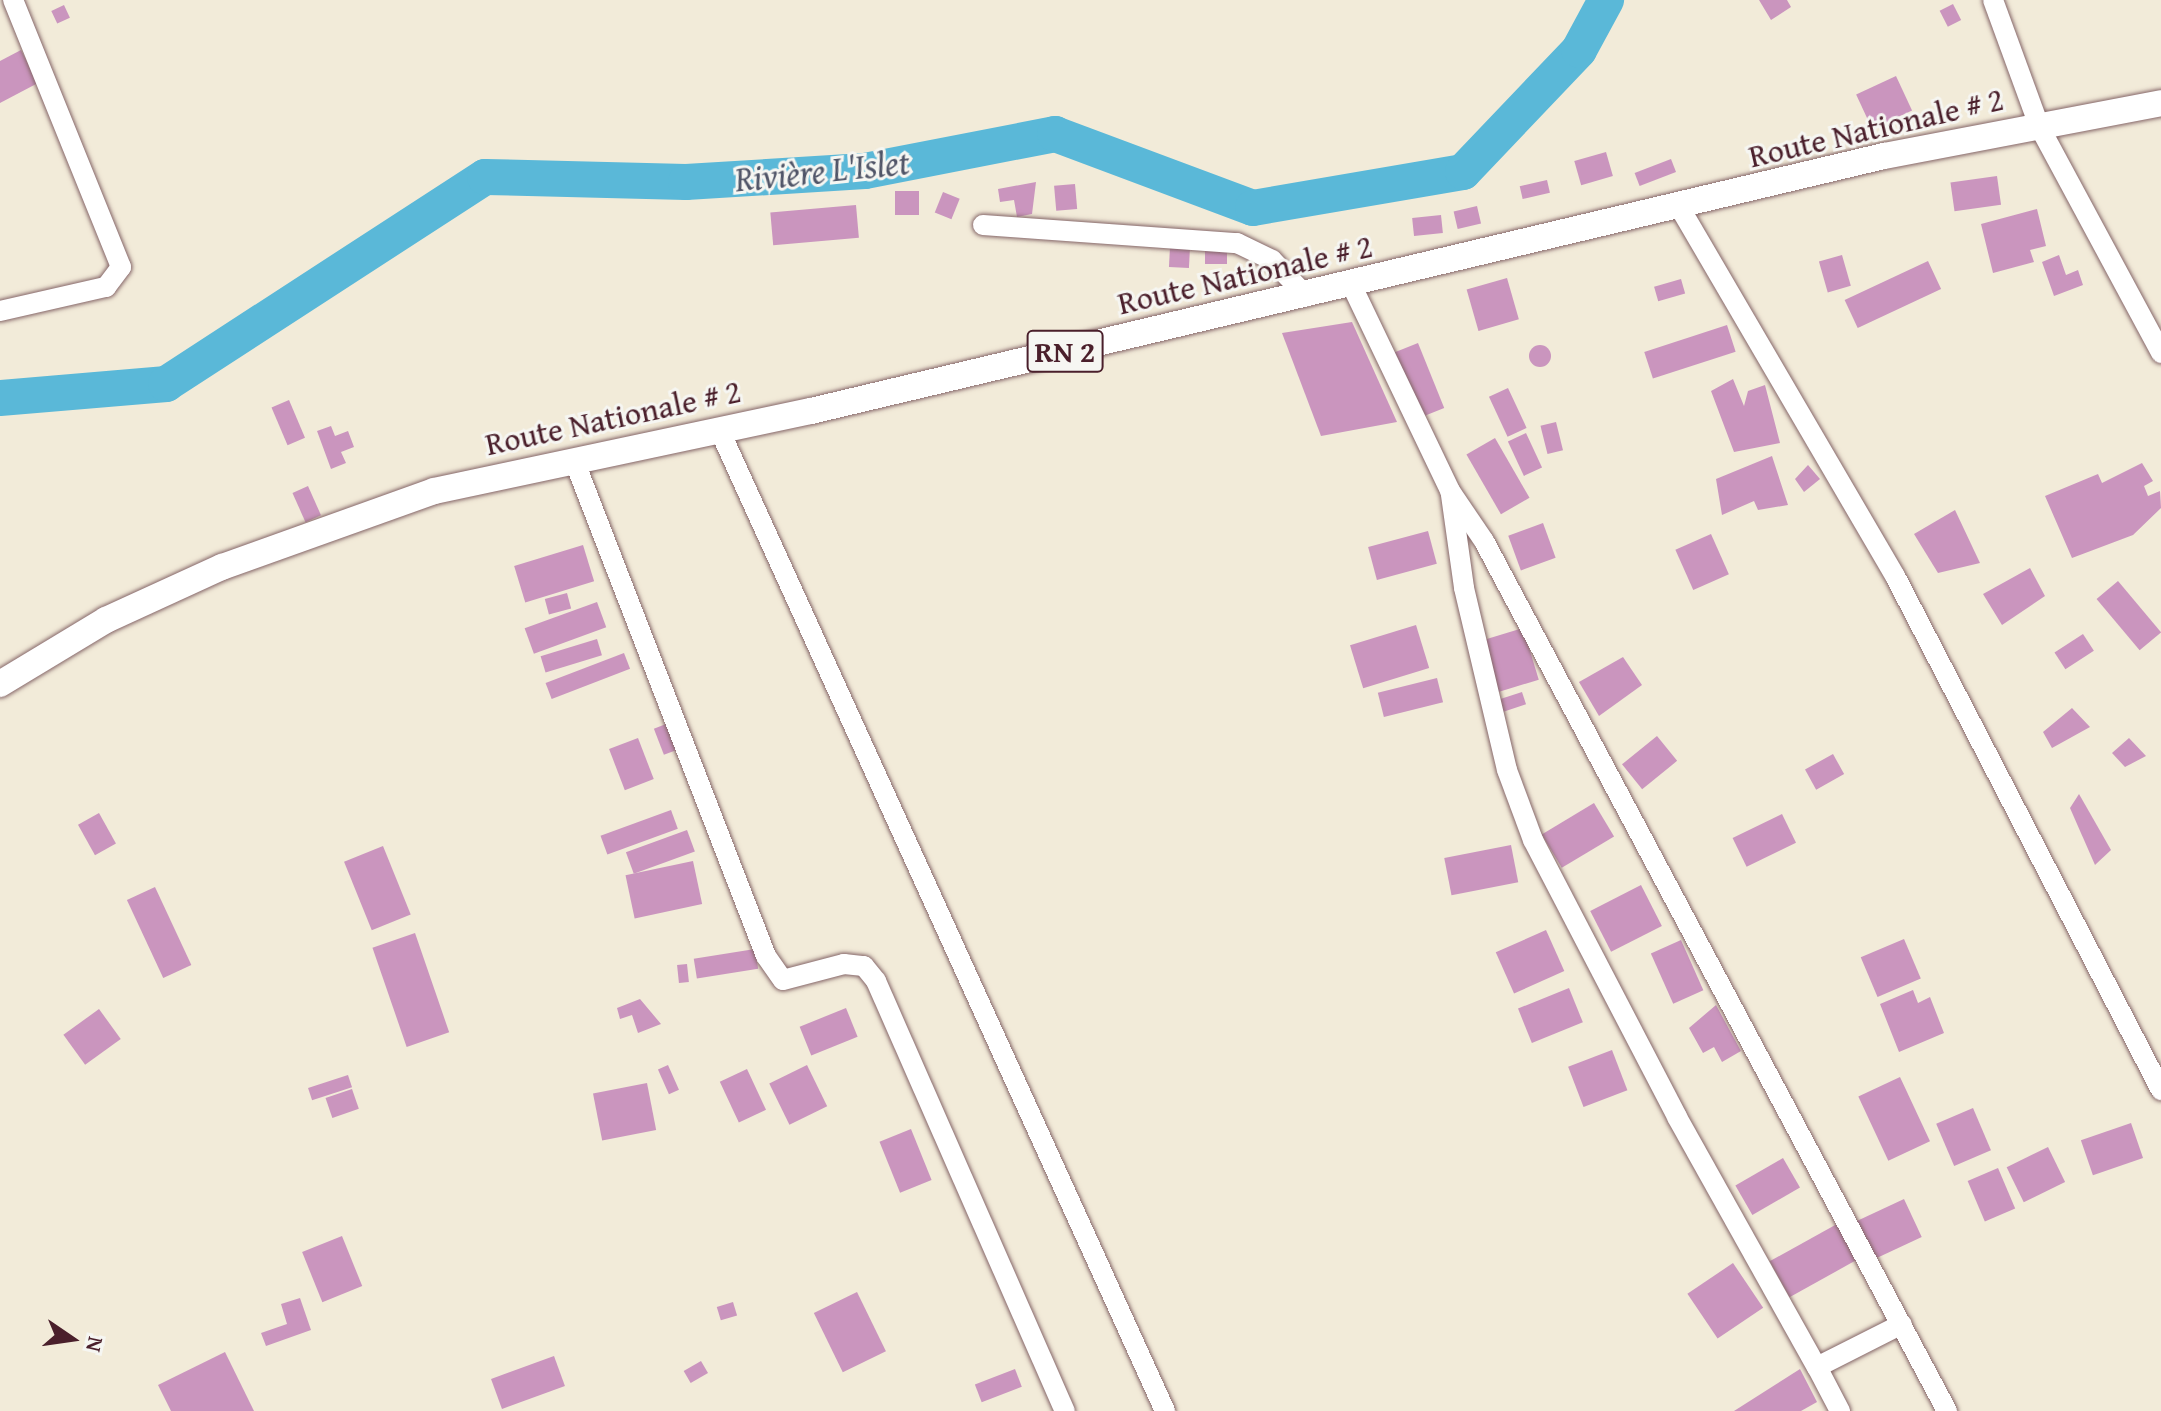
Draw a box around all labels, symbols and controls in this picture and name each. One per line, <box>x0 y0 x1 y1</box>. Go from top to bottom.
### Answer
street label: Route Nationale # 2 <box>1745 80 2007 176</box>
water label: Rivière L'Islet <box>733 141 911 199</box>
street label: Route Nationale # 2 <box>1114 227 1376 323</box>
road number: RN 2 <box>1025 325 1105 377</box>
street label: Route Nationale # 2 <box>482 372 744 464</box>
north arrow <box>32 1299 112 1379</box>
text: N <box>78 1334 113 1355</box>

